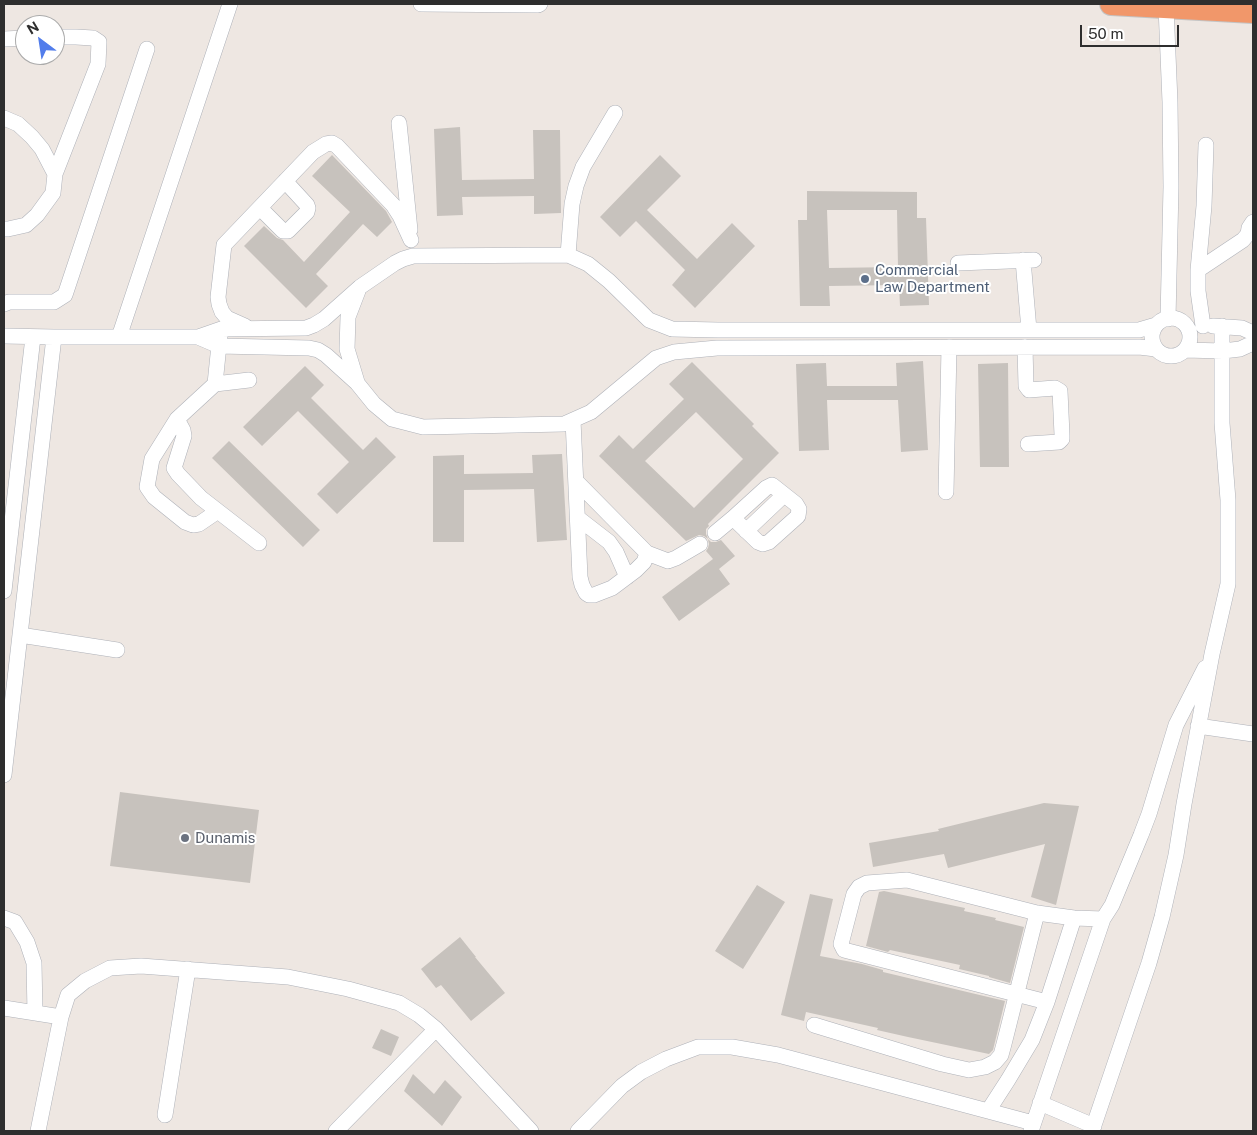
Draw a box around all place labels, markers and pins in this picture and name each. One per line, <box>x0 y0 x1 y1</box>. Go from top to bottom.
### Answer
place label: Commercial Law Department <box>875 261 990 296</box>
marker: Commercial Law Department <box>859 273 871 285</box>
place label: Dunamis <box>195 829 255 847</box>
marker: Dunamis <box>179 832 191 844</box>

